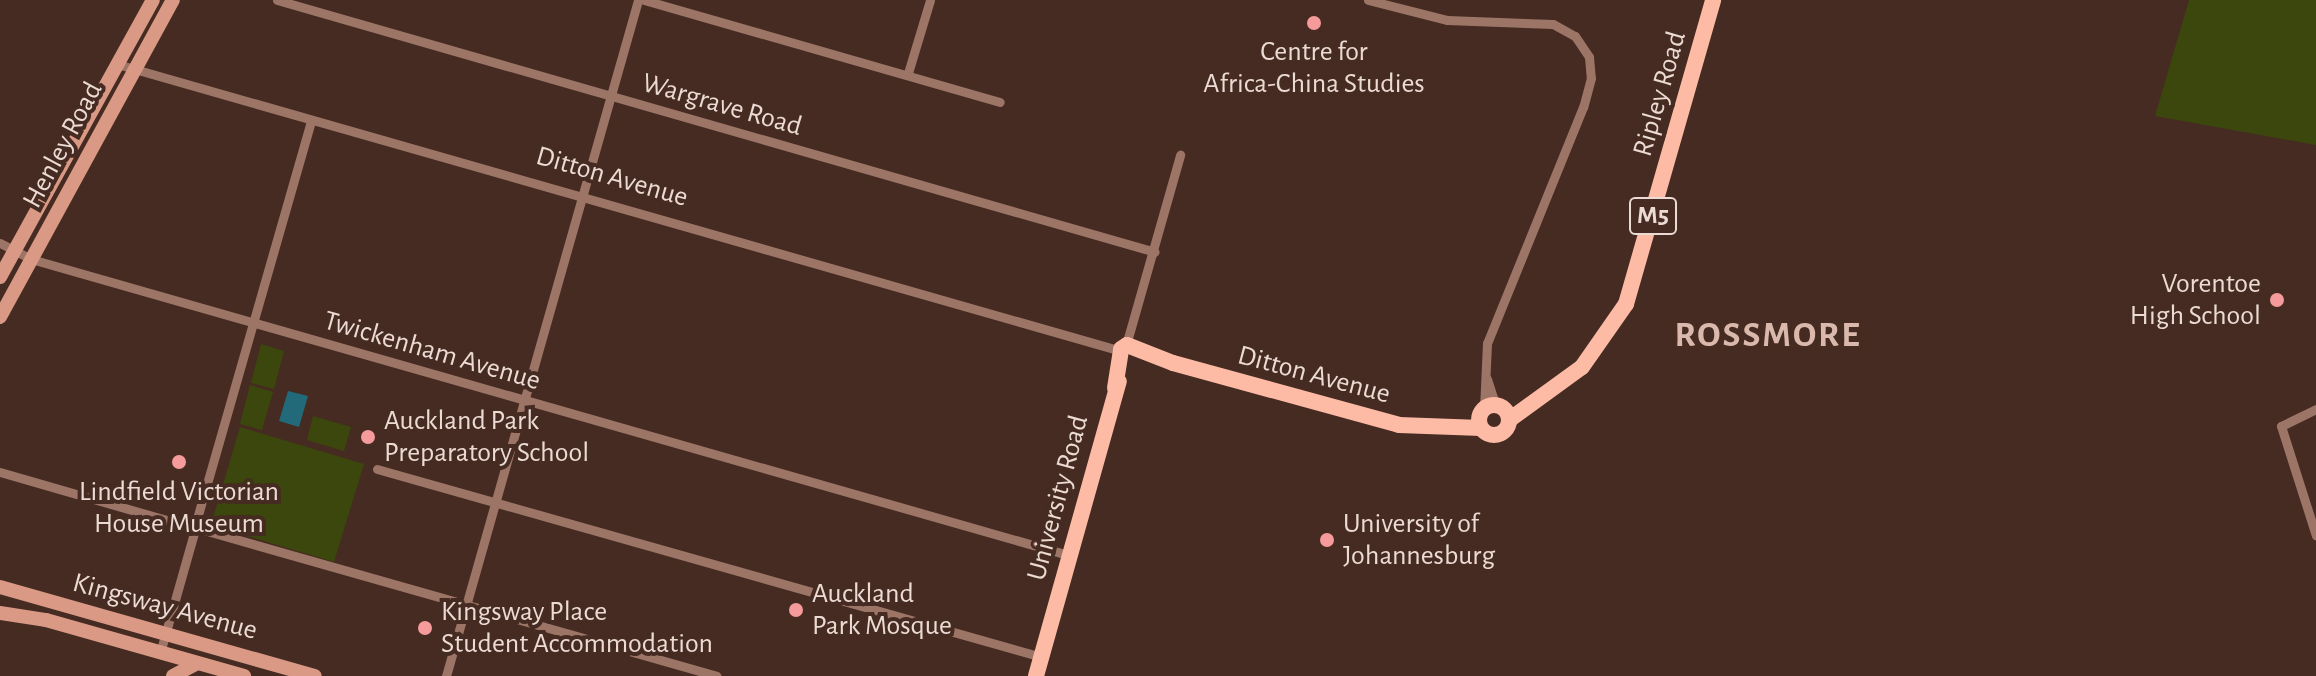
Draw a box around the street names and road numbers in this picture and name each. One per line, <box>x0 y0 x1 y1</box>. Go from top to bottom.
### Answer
street label: Ripley Road <box>1626 28 1694 160</box>
street label: Wargrave Road <box>638 66 806 144</box>
street label: Henley Road <box>16 76 110 214</box>
street label: Ditton Avenue <box>532 139 692 215</box>
road number: M5 <box>1629 194 1677 238</box>
street label: Twickenham Avenue <box>320 304 544 398</box>
street label: Ditton Avenue <box>1234 339 1394 411</box>
street label: University Road <box>1020 412 1096 584</box>
street label: Kingsway Avenue <box>69 566 261 648</box>

